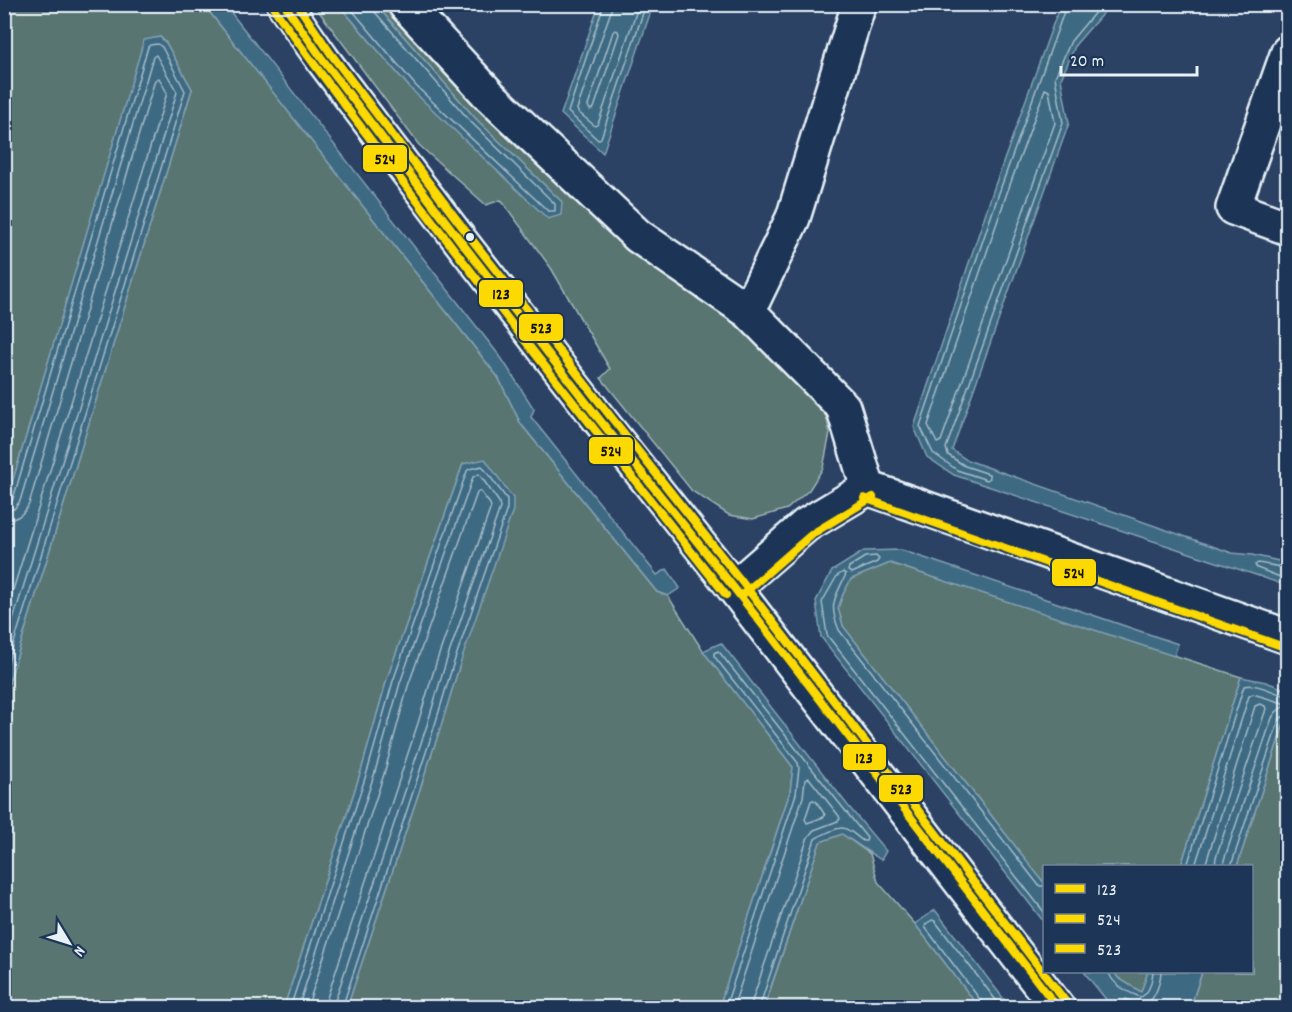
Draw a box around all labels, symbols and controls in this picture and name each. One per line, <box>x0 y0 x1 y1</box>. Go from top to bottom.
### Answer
scale bar <box>1061 39 1198 77</box>
text: 20 m <box>1070 50 1104 75</box>
line badge: 524 <box>362 144 408 173</box>
text: 524 <box>374 149 396 172</box>
unlabelled marker <box>464 231 476 243</box>
line badge: 123 <box>478 279 524 308</box>
text: 123 <box>492 284 510 307</box>
line badge: 523 <box>518 313 564 342</box>
text: 523 <box>530 318 552 341</box>
line badge: 524 <box>588 436 634 465</box>
text: 524 <box>600 441 622 464</box>
line badge: 524 <box>1051 558 1097 587</box>
text: 524 <box>1063 563 1085 586</box>
line badge: 123 <box>842 743 887 771</box>
text: 123 <box>855 748 873 771</box>
line badge: 523 <box>878 774 924 803</box>
text: 523 <box>890 779 912 802</box>
legend <box>1043 865 1253 973</box>
text: 123 <box>1097 879 1117 904</box>
text: 524 <box>1097 909 1121 934</box>
north arrow <box>39 913 99 973</box>
text: 523 <box>1097 939 1121 964</box>
text: N <box>67 941 90 961</box>

